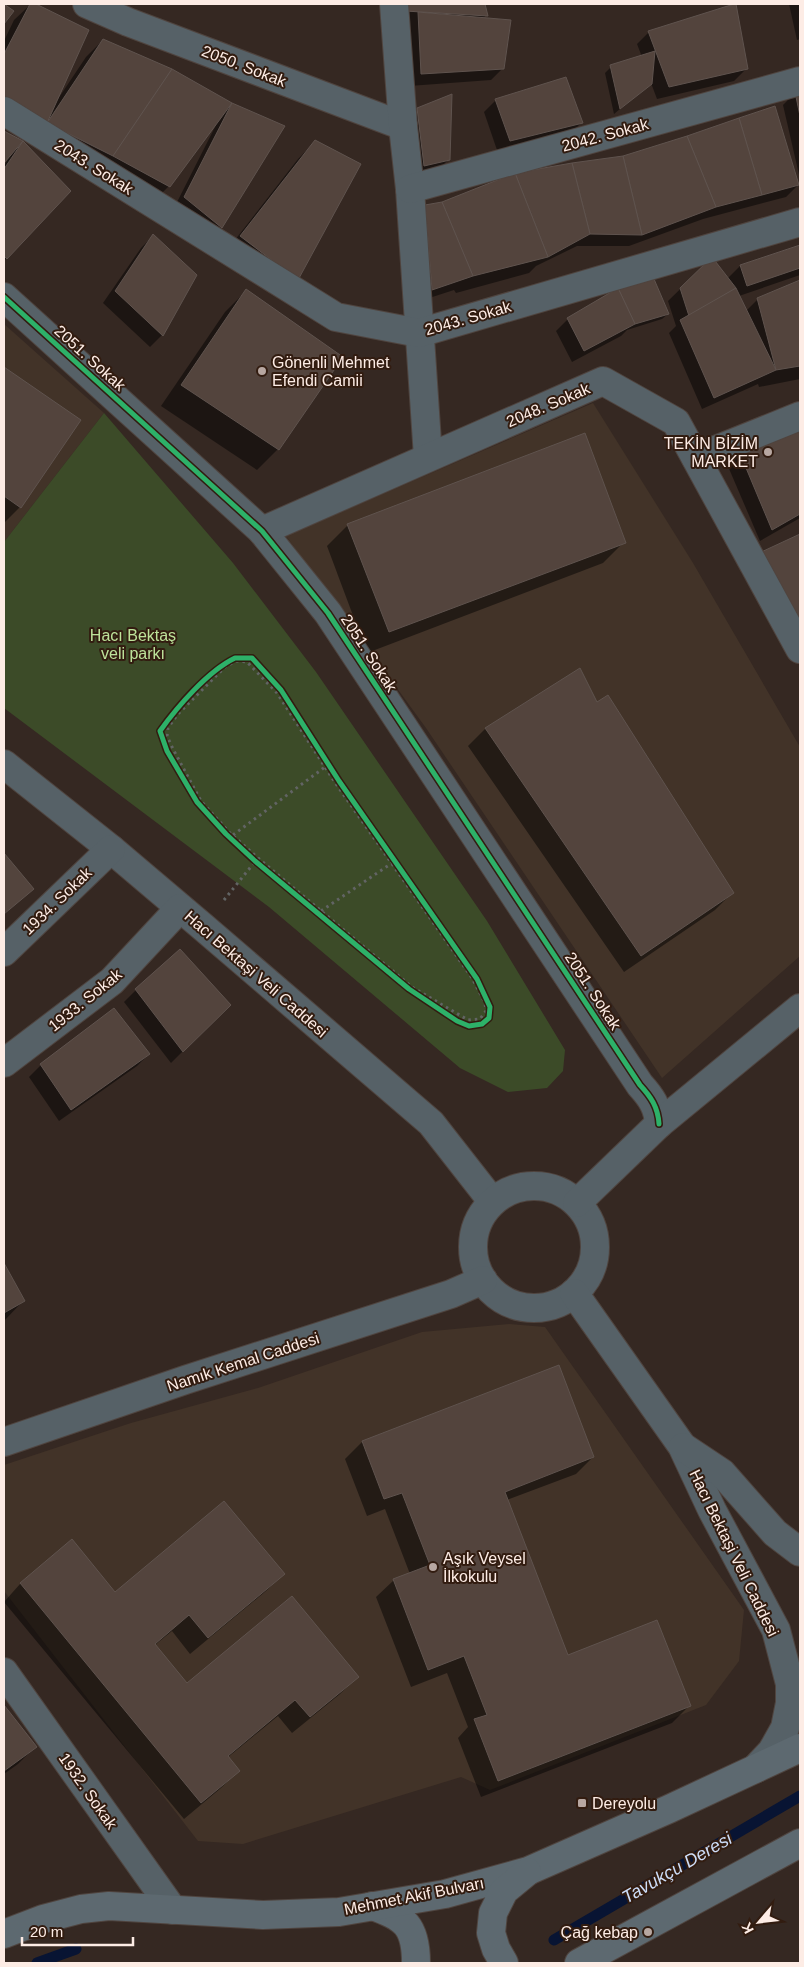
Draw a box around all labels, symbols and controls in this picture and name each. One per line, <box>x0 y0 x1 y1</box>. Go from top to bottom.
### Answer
street label: 2050. Sokak <box>199 42 290 90</box>
street label: 2042. Sokak <box>560 115 651 155</box>
street label: 2043. Sokak <box>52 136 137 198</box>
street label: 2043. Sokak <box>423 297 514 338</box>
street label: 2051. Sokak <box>51 322 129 395</box>
place label: Gönenli Mehmet Efendi Camii <box>272 354 390 389</box>
marker: Gönenli Mehmet Efendi Camii <box>256 365 268 377</box>
street label: 2048. Sokak <box>504 379 593 430</box>
place label: TEKİN BİZİM MARKET <box>664 434 758 470</box>
marker: TEKİN BİZİM MARKET <box>762 446 774 458</box>
street label: 2051. Sokak <box>338 611 401 696</box>
park label: Hacı Bektaş veli parkı <box>90 627 176 662</box>
street label: 1934. Sokak <box>19 863 96 938</box>
street label: Hacı Bektaşi Veli Caddesi <box>181 907 331 1041</box>
street label: 2051. Sokak <box>562 949 625 1034</box>
street label: 1933. Sokak <box>45 965 126 1035</box>
street label: Namık Kemal Caddesi <box>165 1329 321 1395</box>
street label: Hacı Bektaşi Veli Caddesi <box>686 1467 782 1639</box>
place label: Aşık Veysel İlkokulu <box>443 1550 526 1585</box>
marker: Aşık Veysel İlkokulu <box>427 1561 439 1573</box>
street label: 1932. Sokak <box>56 1750 121 1833</box>
place label: Dereyolu <box>592 1795 656 1812</box>
marker: Dereyolu <box>576 1797 588 1809</box>
water label: Tavukçu Deresi <box>619 1828 736 1908</box>
street label: Mehmet Akif Bulvarı <box>343 1874 485 1918</box>
north arrow <box>734 1897 784 1947</box>
scale bar <box>22 1914 134 1946</box>
text: K <box>738 1920 757 1936</box>
text: 20 m <box>30 1923 63 1940</box>
place label: Çağ kebap <box>561 1924 638 1941</box>
marker: Çağ kebap <box>642 1926 654 1938</box>

